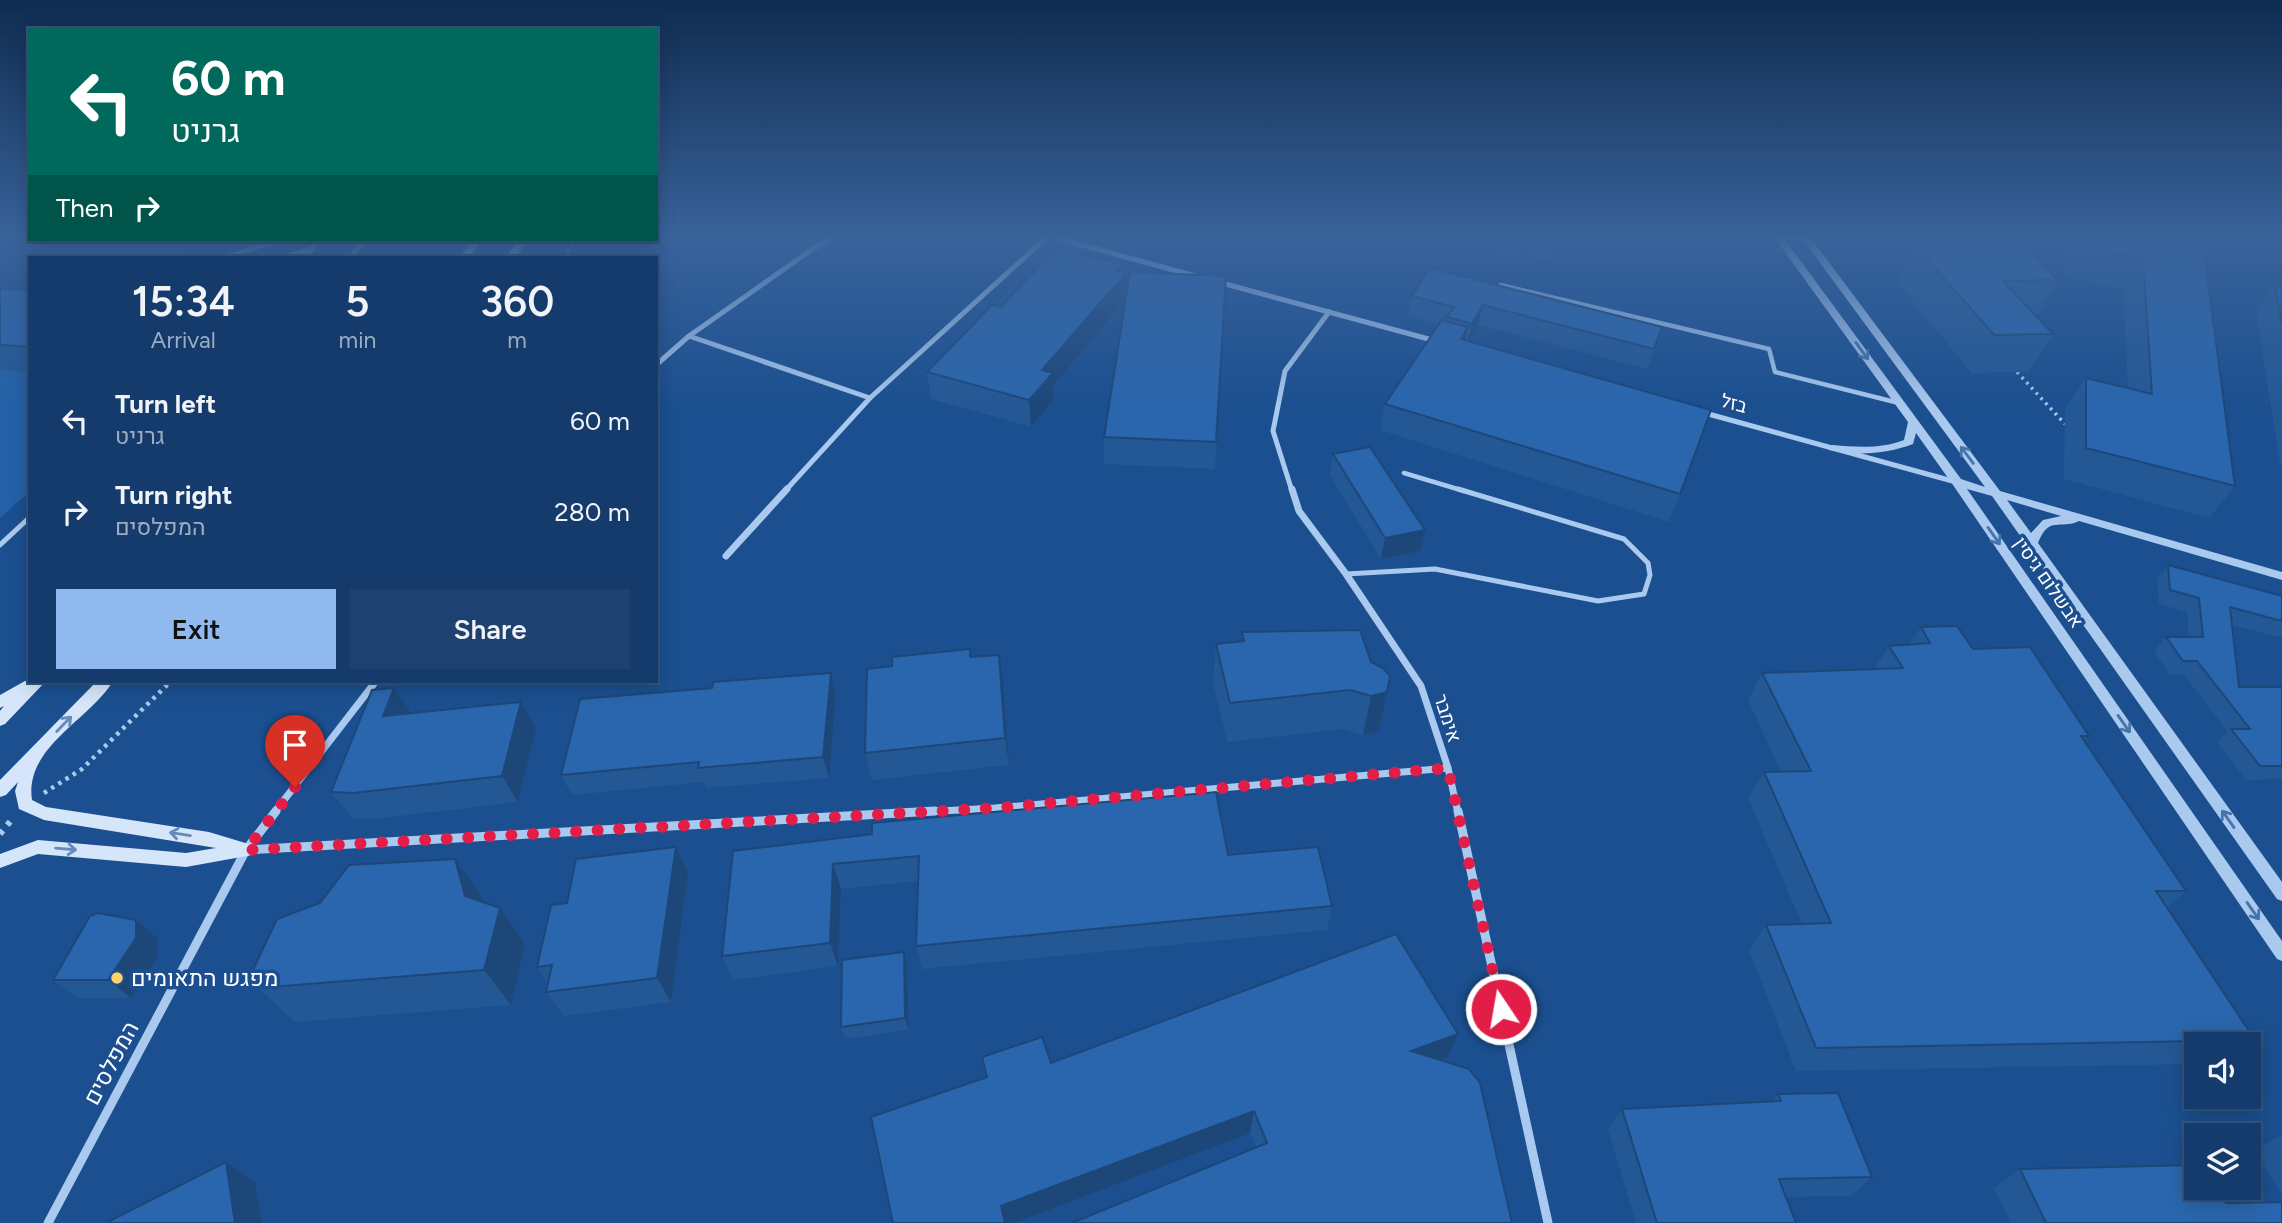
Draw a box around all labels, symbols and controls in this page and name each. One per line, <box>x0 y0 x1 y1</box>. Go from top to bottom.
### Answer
text: 60 m <box>171 48 286 107</box>
icon: left <box>56 56 147 147</box>
text: גרניט <box>171 112 240 150</box>
icon: right <box>128 189 166 227</box>
text: Then <box>56 192 114 224</box>
text: 15:34 <box>132 276 235 327</box>
text: 5 <box>345 276 370 327</box>
text: 360 <box>480 276 554 327</box>
text: Arrival <box>151 326 216 354</box>
text: min <box>339 326 376 354</box>
text: m <box>507 326 527 354</box>
one-way arrow <box>1855 341 1870 360</box>
text: Turn left <box>115 388 216 420</box>
street label: בזל <box>1718 389 1750 418</box>
icon: left <box>56 402 94 440</box>
text: 60 m <box>570 405 630 437</box>
text: גרניט <box>115 422 165 450</box>
one-way arrow <box>1960 446 1975 464</box>
text: Turn right <box>115 479 232 511</box>
icon: right <box>56 493 94 531</box>
text: 280 m <box>554 496 630 528</box>
text: המפלסים <box>115 513 206 541</box>
one-way arrow <box>1988 526 2002 546</box>
street label: אבשלום גיסין <box>2009 532 2088 632</box>
button: Exit <box>56 589 336 669</box>
button: Share <box>350 589 630 669</box>
street label: אימבר <box>1429 691 1466 745</box>
one-way arrow <box>2116 714 2131 733</box>
one-way arrow <box>56 715 73 732</box>
pin <box>265 715 325 787</box>
icon: arrive <box>276 726 314 764</box>
one-way arrow <box>2221 810 2235 829</box>
one-way arrow <box>169 827 192 840</box>
one-way arrow <box>54 843 76 856</box>
one-way arrow <box>2245 901 2260 920</box>
place label: מפגש התאומים <box>131 964 278 992</box>
marker: מפגש התאומים <box>109 970 125 986</box>
position arrow <box>1464 972 1538 1046</box>
street label: המפלסים <box>77 1016 145 1110</box>
map controls <box>2184 1032 2261 1200</box>
button: sound <box>2184 1032 2261 1109</box>
button: layers <box>2184 1123 2261 1200</box>

